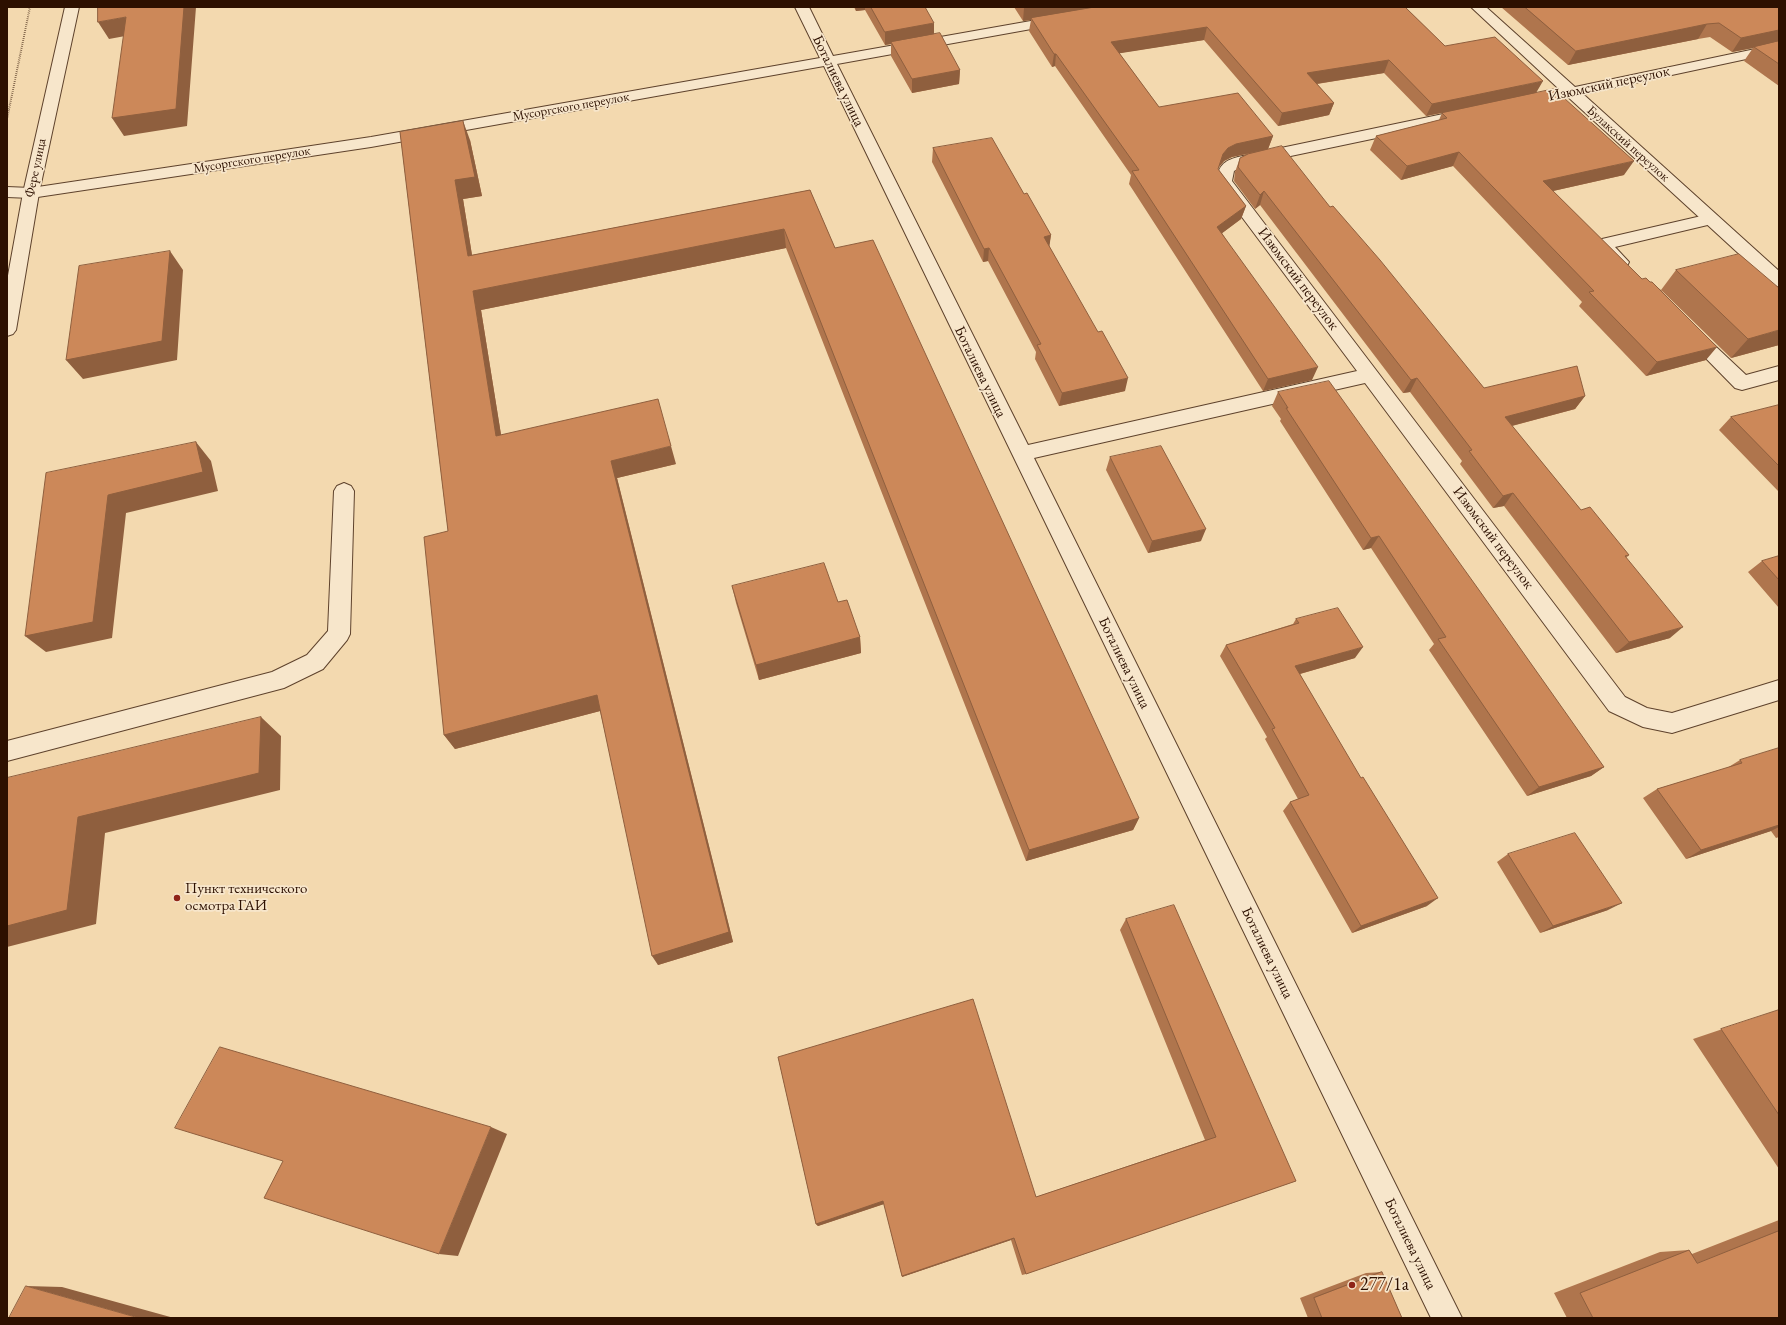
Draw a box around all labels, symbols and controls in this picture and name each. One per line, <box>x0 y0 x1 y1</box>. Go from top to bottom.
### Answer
street label: Боталиева улица <box>808 32 868 130</box>
street label: Изюмский переулок <box>1547 62 1671 106</box>
street label: Мусоргского переулок <box>511 89 631 125</box>
street label: Булакский переулок <box>1583 103 1673 185</box>
street label: Фере улица <box>22 137 50 199</box>
street label: Мусоргского переулок <box>192 143 312 177</box>
street label: Изюмский переулок <box>1254 224 1342 334</box>
street label: Боталиева улица <box>950 323 1010 421</box>
street label: Изюмский переулок <box>1449 483 1537 593</box>
street label: Боталиева улица <box>1094 614 1154 712</box>
place label: Пункт технического осмотра ГАИ <box>185 880 307 915</box>
marker: Пункт технического осмотра ГАИ <box>172 893 182 903</box>
street label: Боталиева улица <box>1237 904 1297 1002</box>
street label: Боталиева улица <box>1380 1195 1440 1293</box>
place label: 277/1а <box>1360 1274 1409 1296</box>
marker: 277/1а <box>1347 1280 1357 1290</box>

